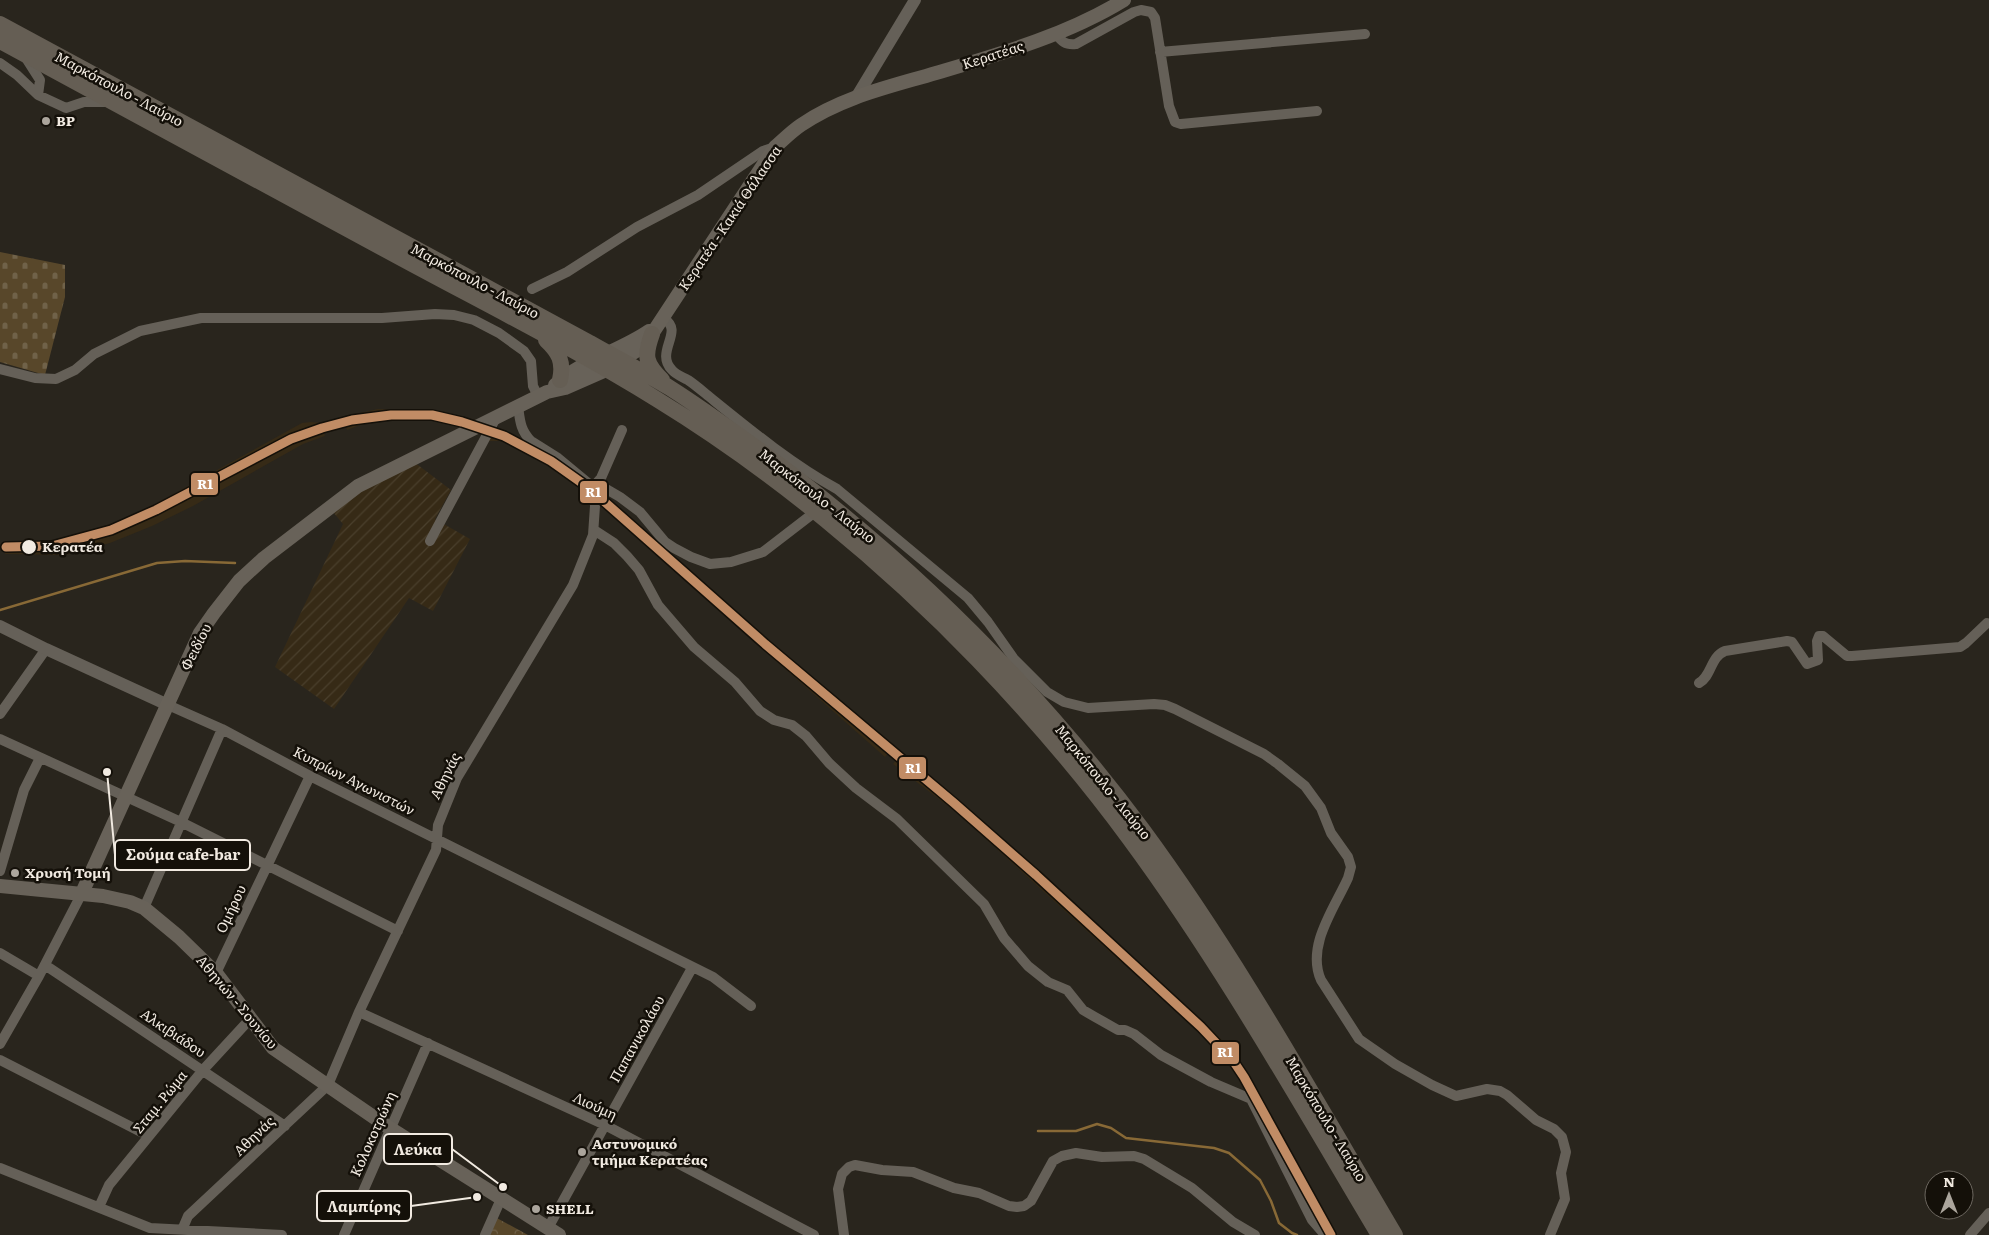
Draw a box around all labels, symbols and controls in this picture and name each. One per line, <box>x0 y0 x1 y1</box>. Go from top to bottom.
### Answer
street label: Κερατέας <box>959 35 1026 73</box>
street label: Μαρκόπουλο - Λαύριο <box>52 46 187 130</box>
place label: BP <box>56 110 75 130</box>
marker: BP <box>40 115 52 127</box>
street label: Κερατέα - Κακιά Θάλασσα <box>673 141 785 294</box>
street label: Μαρκόπουλο - Λαύριο <box>408 238 543 322</box>
street label: Μαρκόπουλο - Λαύριο <box>755 443 880 547</box>
line badge: R1 <box>190 472 219 496</box>
text: R1 <box>197 473 213 493</box>
line badge: R1 <box>579 480 608 504</box>
text: R1 <box>585 481 601 501</box>
place label: Κερατέα <box>42 536 103 556</box>
marker: Κερατέα <box>20 538 38 556</box>
street label: Φειδίου <box>175 620 215 674</box>
street label: Μαρκόπουλο - Λαύριο <box>1051 720 1156 843</box>
street label: Κυπρίων Αγωνιστών <box>290 741 419 819</box>
street label: Αθηνάς <box>424 749 464 802</box>
line badge: R1 <box>898 756 927 780</box>
text: R1 <box>905 757 921 777</box>
callout: Σούμα cafe-bar <box>115 840 250 870</box>
text: Σούμα cafe-bar <box>126 842 240 865</box>
place label: Χρυσή Τομή <box>25 862 110 882</box>
marker: Χρυσή Τομή <box>9 867 21 879</box>
street label: Ομήρου <box>210 881 250 936</box>
street label: Αθηνών - Σουνίου <box>193 950 283 1053</box>
street label: Παπανικολάου <box>604 991 668 1086</box>
street label: Αλκιβιάδου <box>137 1003 210 1061</box>
line badge: R1 <box>1211 1041 1240 1065</box>
text: R1 <box>1217 1041 1233 1061</box>
street label: Μαρκόπουλο - Λαύριο <box>1282 1052 1372 1185</box>
street label: Σταμ. Ρώμα <box>127 1065 191 1137</box>
street label: Λιούμη <box>570 1086 621 1124</box>
street label: Κολοκοτρώνη <box>344 1088 400 1179</box>
street label: Αθηνάς <box>228 1111 278 1160</box>
place label: Αστυνομικό τμήμα Κερατέας <box>592 1133 708 1169</box>
callout: Λεύκα <box>384 1134 452 1164</box>
text: Λεύκα <box>394 1137 442 1160</box>
marker: Αστυνομικό τμήμα Κερατέας <box>576 1146 588 1158</box>
north arrow <box>1924 1170 1974 1220</box>
text: N <box>1943 1171 1955 1191</box>
callout: Λαμπίρης <box>317 1191 411 1221</box>
text: Λαμπίρης <box>327 1194 401 1217</box>
place label: SHELL <box>546 1198 594 1218</box>
marker: SHELL <box>530 1203 542 1215</box>

